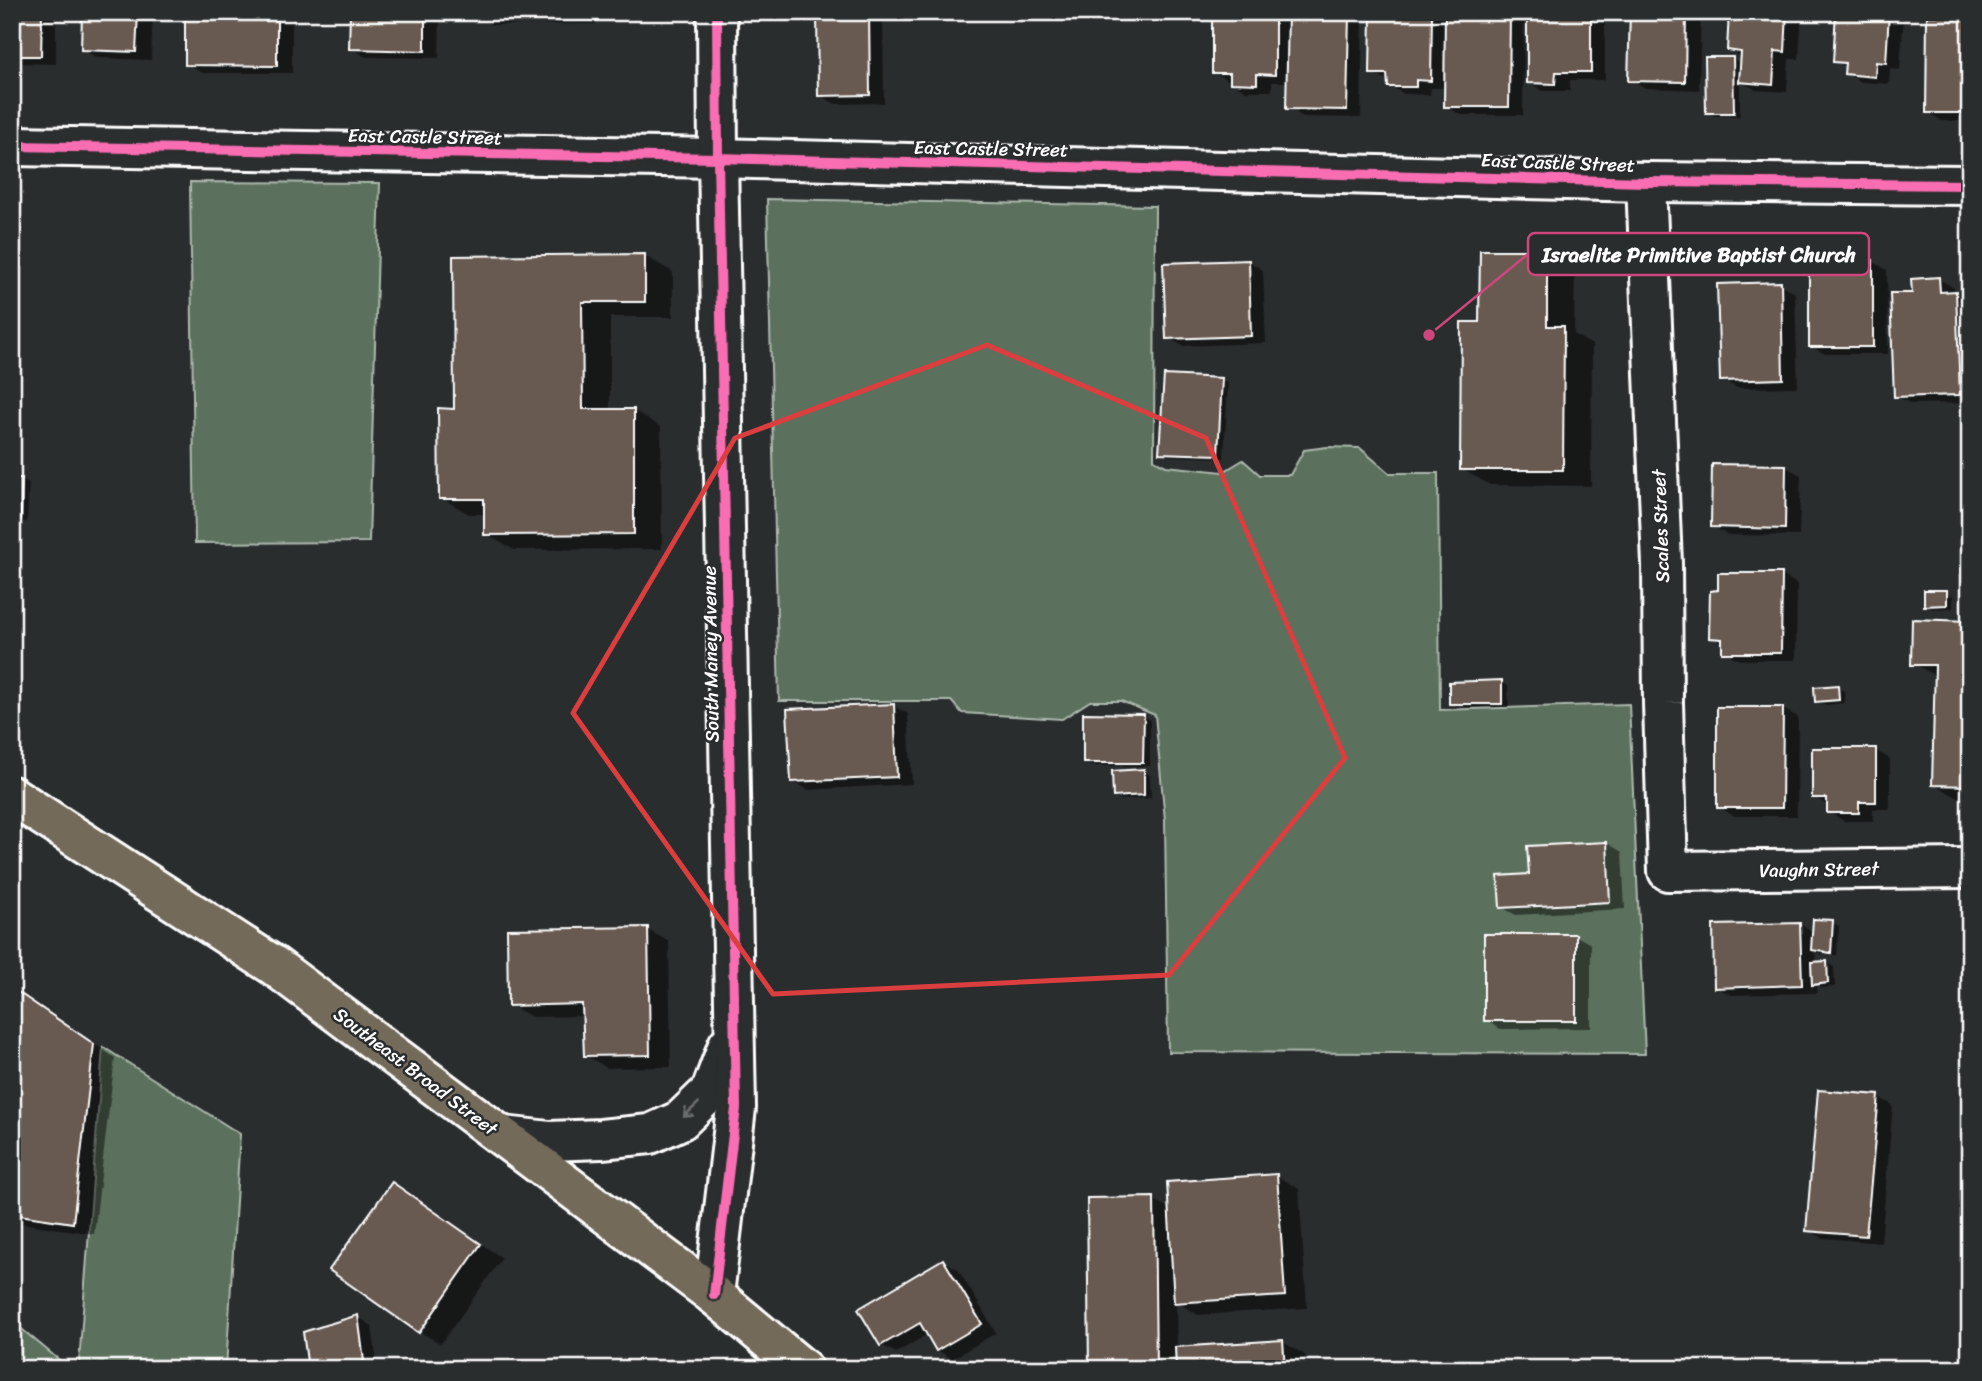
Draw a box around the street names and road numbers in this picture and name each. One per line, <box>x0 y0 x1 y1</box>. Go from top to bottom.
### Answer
street label: East Castle Street <box>348 119 502 154</box>
street label: East Castle Street <box>914 131 1068 166</box>
street label: East Castle Street <box>1480 143 1636 182</box>
street label: Scales Street <box>1642 467 1679 583</box>
street label: South Maney Avenue <box>692 565 729 743</box>
street label: Vaughn Street <box>1759 852 1880 887</box>
street label: Southeast Broad Street <box>326 998 506 1145</box>

